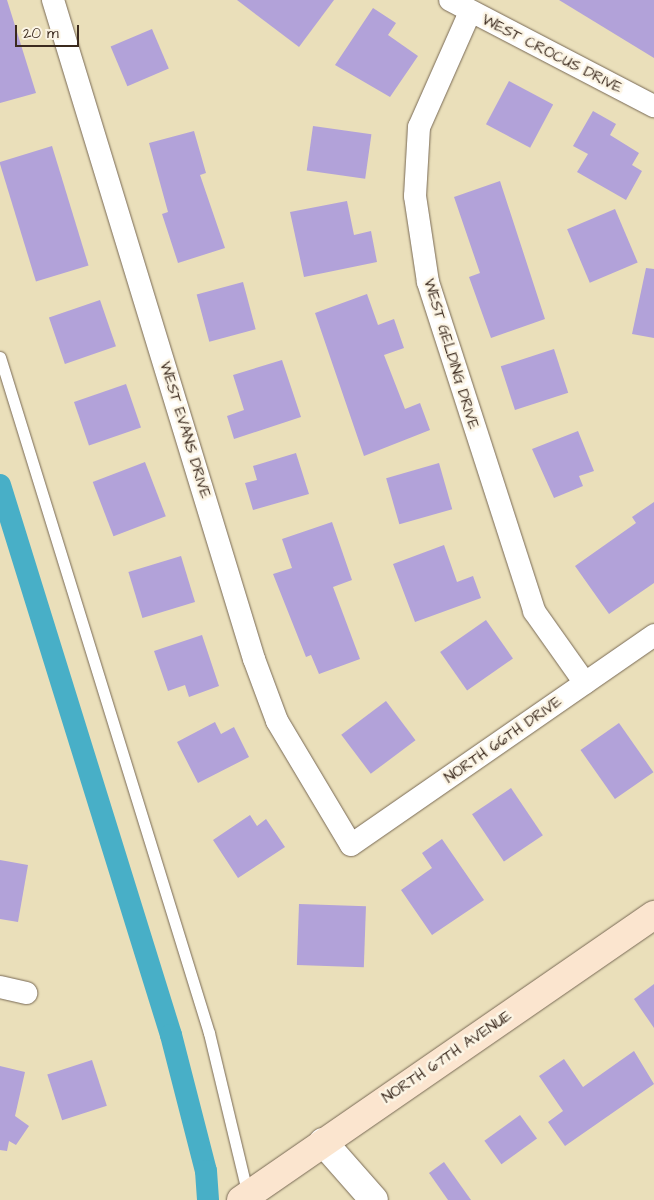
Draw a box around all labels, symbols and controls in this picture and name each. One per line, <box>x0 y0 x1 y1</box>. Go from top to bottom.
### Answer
street label: WEST CROCUS DRIVE <box>479 11 625 97</box>
scale bar <box>18 15 81 47</box>
text: 20 m <box>23 23 59 44</box>
street label: WEST GELDING DRIVE <box>420 277 482 431</box>
street label: WEST EVANS DRIVE <box>156 360 214 500</box>
street label: NORTH 66TH DRIVE <box>441 693 565 787</box>
street label: NORTH 67TH AVENUE <box>379 1007 515 1107</box>

